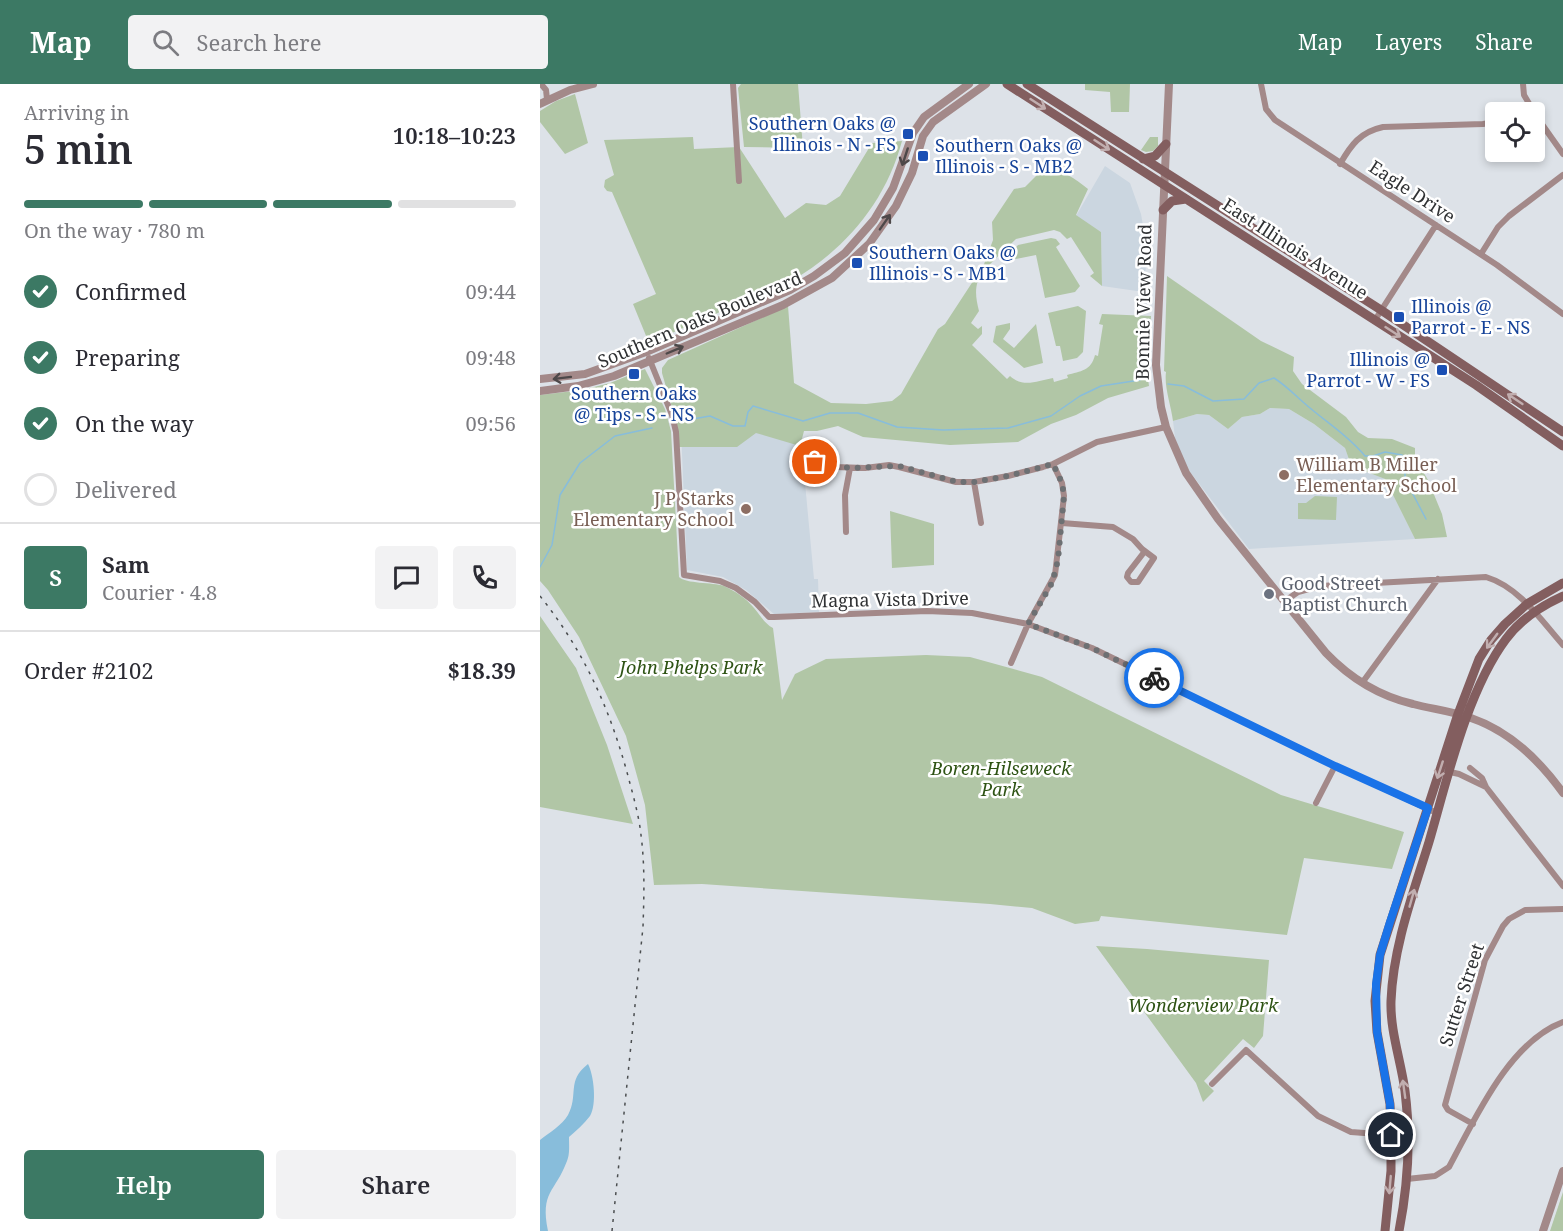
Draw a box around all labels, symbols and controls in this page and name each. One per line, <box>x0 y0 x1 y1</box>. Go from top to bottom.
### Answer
search box <box>128 15 548 69</box>
text: Map <box>30 23 92 61</box>
icon: search <box>149 26 182 59</box>
text: Search here <box>197 27 321 57</box>
text: Map <box>1298 28 1342 56</box>
text: Layers <box>1375 28 1442 56</box>
text: Share <box>1475 28 1533 56</box>
one-way arrow <box>1029 98 1046 110</box>
text: Arriving in <box>24 99 129 126</box>
map controls <box>1485 102 1545 162</box>
button: locate <box>1485 102 1545 162</box>
place label: Southern Oaks @ Illinois - N - FS <box>749 111 896 156</box>
text: 10:18–10:23 <box>393 120 516 150</box>
text: 5 min <box>24 122 133 175</box>
marker: Southern Oaks @ Illinois - N - FS <box>901 127 915 141</box>
place label: Southern Oaks @ Illinois - S - MB2 <box>935 133 1082 178</box>
one-way arrow <box>1093 139 1110 152</box>
one-way arrow <box>899 147 910 166</box>
marker: Southern Oaks @ Illinois - S - MB2 <box>916 149 930 163</box>
street label: Eagle Drive <box>1365 154 1460 228</box>
street label: East Illinois Avenue <box>1218 192 1373 304</box>
one-way arrow <box>879 215 891 231</box>
text: On the way · 780 m <box>24 217 205 244</box>
street label: Bonnie View Road <box>1130 223 1156 380</box>
place label: Southern Oaks @ Illinois - S - MB1 <box>869 240 1016 285</box>
marker: Southern Oaks @ Illinois - S - MB1 <box>850 256 864 270</box>
street label: Southern Oaks Boulevard <box>594 265 805 373</box>
icon: check <box>24 275 57 308</box>
text: Confirmed <box>75 276 186 306</box>
text: 09:44 <box>466 278 516 305</box>
place label: Illinois @ Parrot - E - NS <box>1411 294 1530 339</box>
marker: Illinois @ Parrot - E - NS <box>1392 310 1406 324</box>
one-way arrow <box>1384 326 1401 338</box>
icon: check <box>24 341 57 374</box>
text: Preparing <box>75 342 180 372</box>
text: 09:48 <box>466 344 516 371</box>
one-way arrow <box>666 344 684 355</box>
place label: Illinois @ Parrot - W - FS <box>1306 347 1430 392</box>
marker: Illinois @ Parrot - W - FS <box>1435 363 1449 377</box>
marker: Southern Oaks @ Tips - S - NS <box>627 367 641 381</box>
one-way arrow <box>552 372 572 383</box>
place label: Southern Oaks @ Tips - S - NS <box>571 381 697 426</box>
one-way arrow <box>1507 393 1524 405</box>
icon: check <box>24 407 57 440</box>
text: On the way <box>75 408 194 438</box>
text: 09:56 <box>466 410 516 437</box>
pin <box>789 436 840 487</box>
icon: bag <box>798 445 831 478</box>
place label: William B Miller Elementary School <box>1296 452 1457 497</box>
marker: William B Miller Elementary School <box>1277 468 1291 482</box>
text: Delivered <box>75 474 177 504</box>
place label: J P Starks Elementary School <box>573 486 734 531</box>
marker: J P Starks Elementary School <box>739 502 753 516</box>
button: chat <box>375 546 438 609</box>
button: phone <box>453 546 516 609</box>
text: Sam <box>102 549 150 579</box>
text: S <box>49 562 62 592</box>
place label: Good Street Baptist Church <box>1281 571 1408 616</box>
text: Courier · 4.8 <box>102 579 217 606</box>
street label: Magna Vista Drive <box>811 586 969 612</box>
marker: Good Street Baptist Church <box>1262 587 1276 601</box>
one-way arrow <box>1485 632 1498 648</box>
courier <box>1124 648 1184 708</box>
text: Order #2102 <box>24 655 154 685</box>
text: $18.39 <box>447 655 516 685</box>
park label: John Phelps Park <box>617 655 763 679</box>
icon: bike <box>1138 662 1171 695</box>
park label: Boren-Hilseweck Park <box>930 756 1072 801</box>
one-way arrow <box>1434 760 1445 779</box>
one-way arrow <box>1407 889 1418 908</box>
street label: Sutter Street <box>1433 940 1489 1049</box>
park label: Wonderview Park <box>1128 993 1279 1017</box>
one-way arrow <box>1398 1080 1409 1100</box>
pin <box>1365 1109 1416 1160</box>
icon: home <box>1374 1118 1407 1151</box>
button: Help <box>24 1150 264 1219</box>
button: Share <box>276 1150 516 1219</box>
one-way arrow <box>1384 1174 1395 1194</box>

